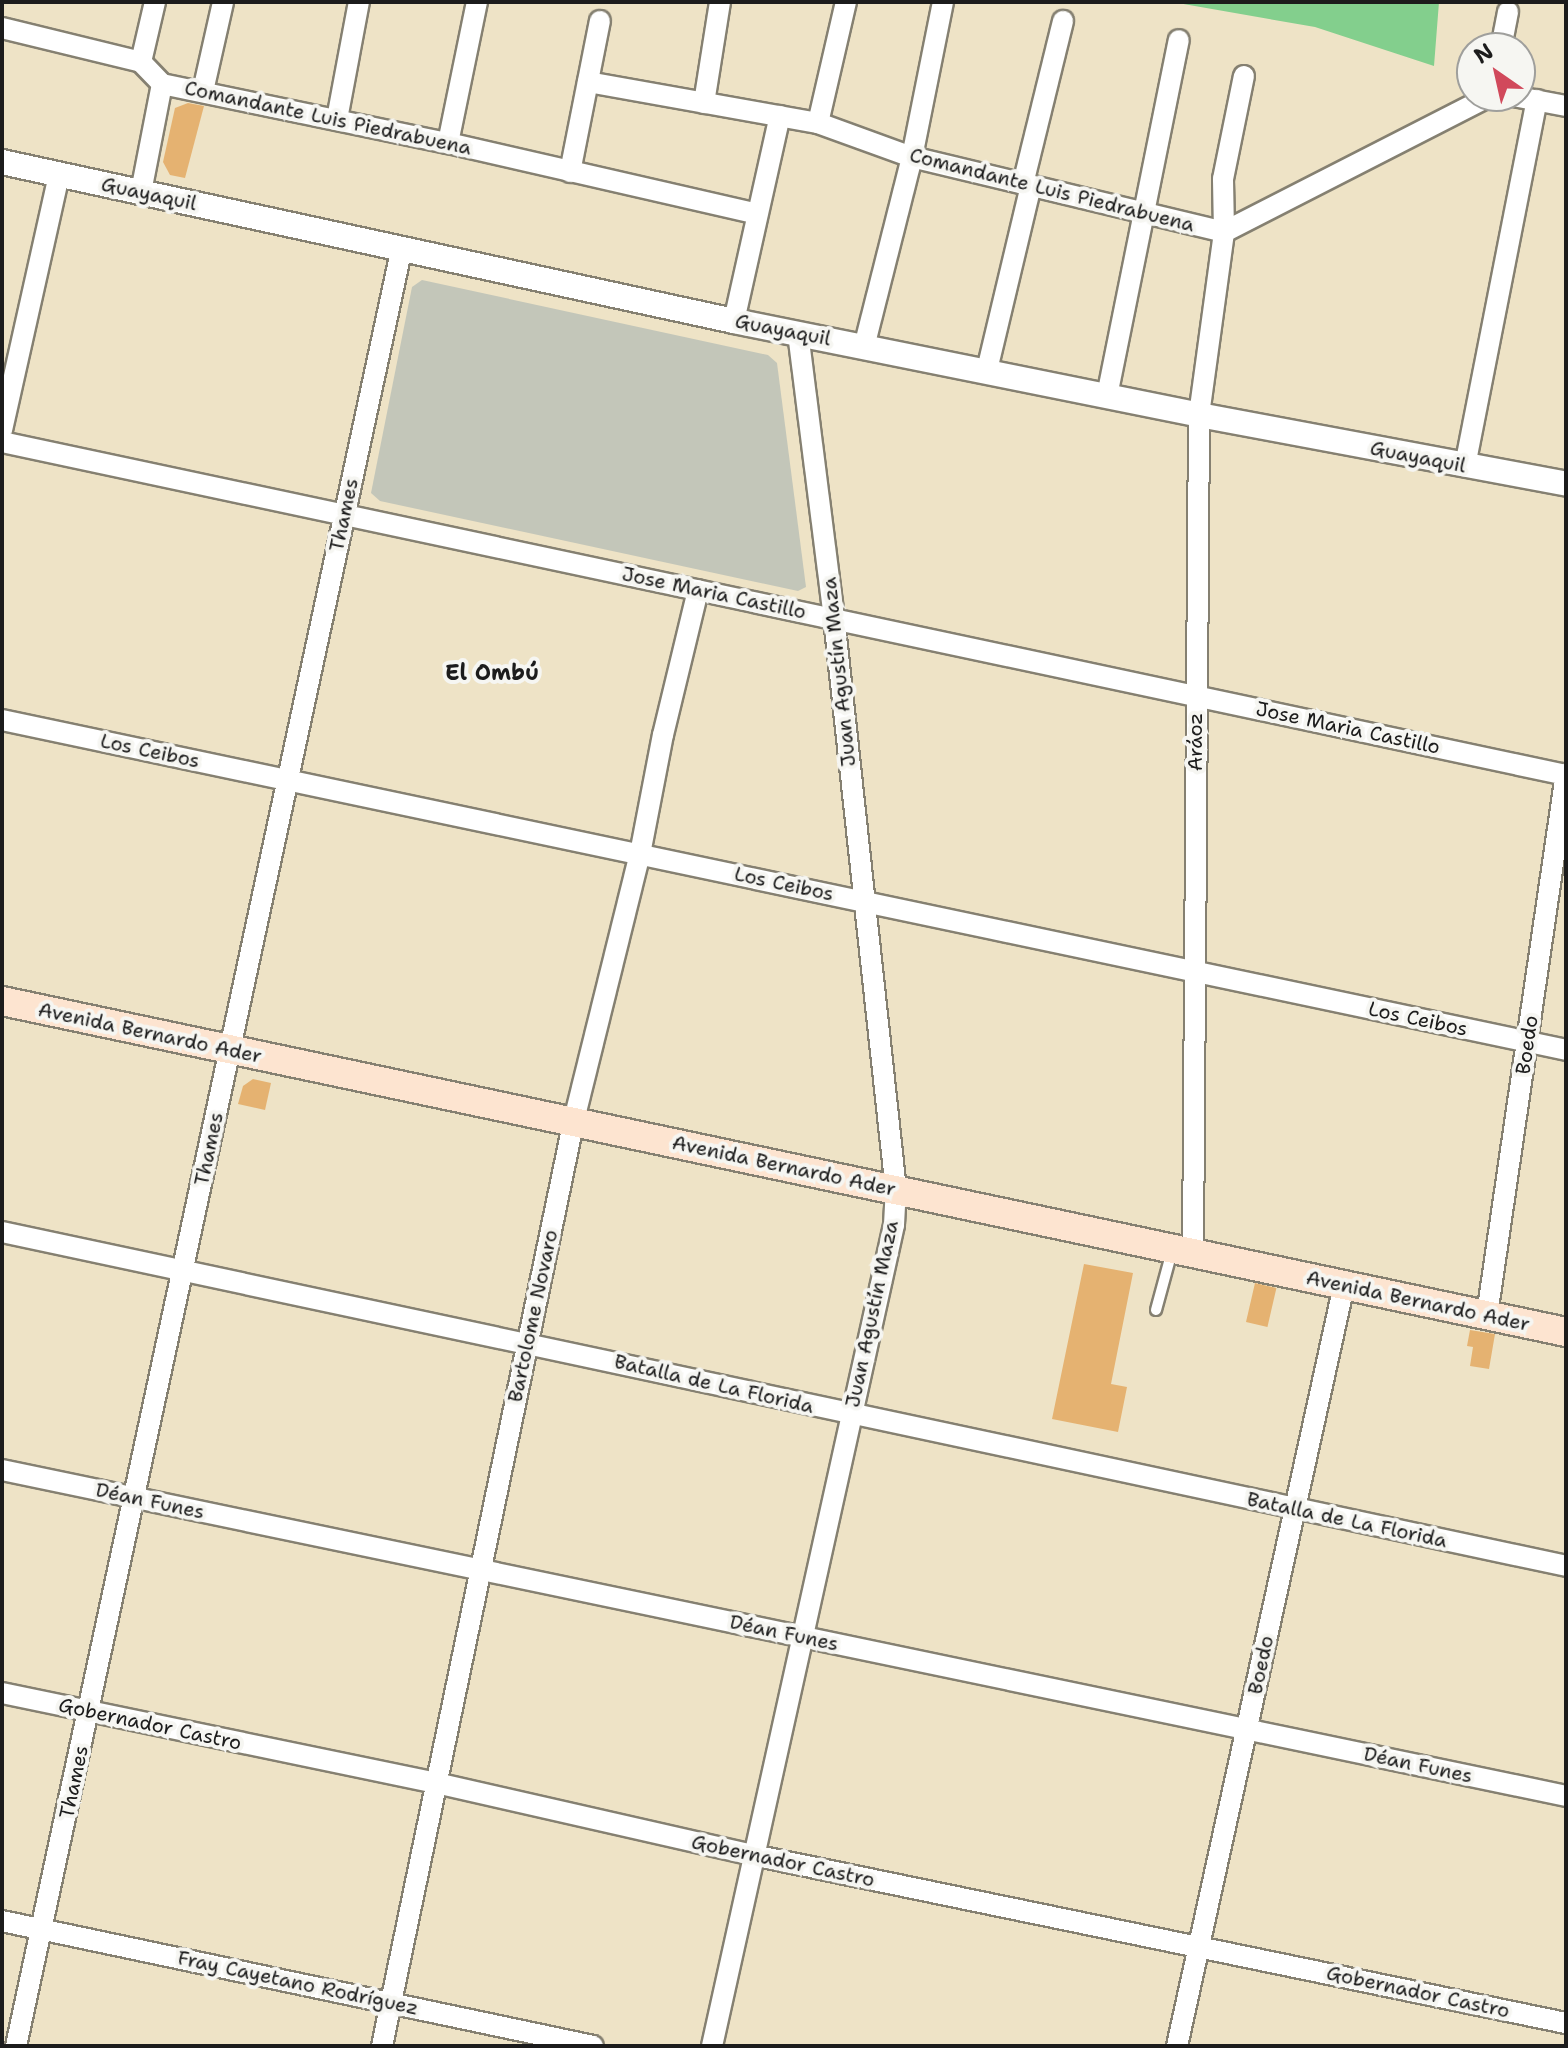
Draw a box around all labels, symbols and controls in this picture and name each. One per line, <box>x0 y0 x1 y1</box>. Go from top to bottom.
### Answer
north arrow <box>1456 32 1536 112</box>
text: N <box>1468 36 1499 70</box>
street label: Comandante Luis Piedrabuena <box>182 76 474 160</box>
street label: Comandante Luis Piedrabuena <box>907 143 1197 237</box>
street label: Guayaquil <box>99 172 199 216</box>
street label: Guayaquil <box>733 309 833 351</box>
street label: Guayaquil <box>1368 436 1468 478</box>
street label: Thames <box>325 476 363 554</box>
street label: Jose Maria Castillo <box>620 562 808 624</box>
street label: Juan Agustín Maza <box>817 576 861 768</box>
district label: El Ombú <box>445 660 539 686</box>
street label: Jose Maria Castillo <box>1254 697 1442 759</box>
street label: Aráoz <box>1183 713 1207 771</box>
street label: Los Ceibos <box>98 729 202 773</box>
street label: Los Ceibos <box>732 862 836 906</box>
street label: Los Ceibos <box>1366 997 1470 1041</box>
street label: Avenida Bernardo Ader <box>36 998 264 1068</box>
street label: Boedo <box>1511 1014 1543 1076</box>
street label: Thames <box>190 1110 228 1188</box>
street label: Avenida Bernardo Ader <box>670 1131 898 1201</box>
street label: Juan Agustín Maza <box>840 1218 904 1410</box>
street label: Bartolome Novaro <box>503 1228 563 1404</box>
street label: Avenida Bernardo Ader <box>1304 1266 1532 1336</box>
street label: Batalla de La Florida <box>612 1349 816 1419</box>
street label: Déan Funes <box>93 1478 207 1524</box>
street label: Batalla de La Florida <box>1245 1487 1449 1553</box>
street label: Déan Funes <box>727 1610 841 1656</box>
street label: Boedo <box>1243 1633 1279 1697</box>
street label: Gobernador Castro <box>56 1693 244 1755</box>
street label: Déan Funes <box>1361 1742 1475 1788</box>
street label: Thames <box>55 1743 93 1821</box>
street label: Gobernador Castro <box>689 1830 877 1892</box>
street label: Fray Cayetano Rodríguez <box>175 1946 421 2020</box>
street label: Gobernador Castro <box>1324 1961 1512 2023</box>

